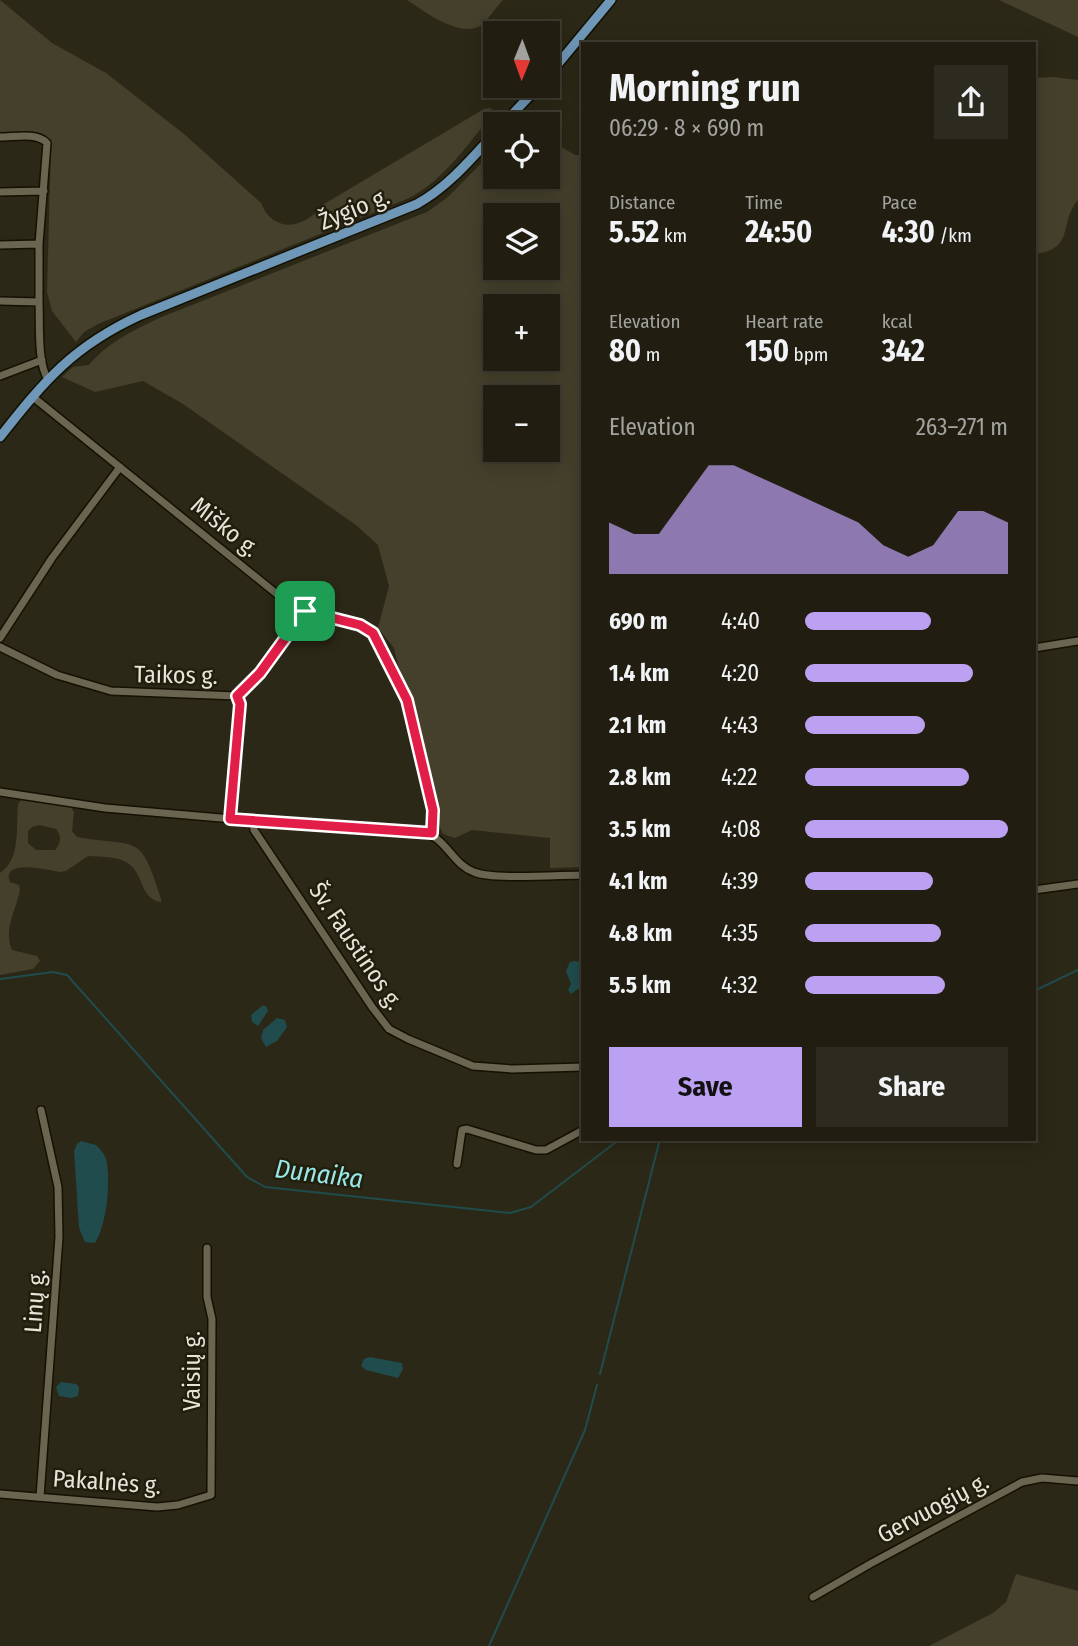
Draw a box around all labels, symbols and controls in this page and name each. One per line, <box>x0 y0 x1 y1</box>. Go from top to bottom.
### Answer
north arrow <box>483 21 560 98</box>
map controls <box>483 21 560 462</box>
text: Morning run <box>609 65 801 111</box>
button: share <box>934 65 1008 139</box>
button: locate <box>483 112 560 189</box>
text: 06:29 · 8 × 690 m <box>609 114 764 142</box>
street label: Žygio g. <box>315 182 393 236</box>
text: Distance <box>609 191 676 214</box>
text: Time <box>745 191 783 214</box>
text: Pace <box>882 191 917 214</box>
button: layers <box>483 203 560 280</box>
text: 5.52 <box>609 214 659 250</box>
text: 24:50 <box>745 214 812 250</box>
text: 4:30 <box>882 214 935 250</box>
text: km <box>659 224 687 247</box>
text: /km <box>935 224 972 247</box>
button: + <box>483 294 560 371</box>
text: Elevation <box>609 310 681 333</box>
text: Heart rate <box>745 310 823 333</box>
text: kcal <box>882 310 912 333</box>
text: 80 <box>609 333 641 369</box>
text: 150 <box>745 333 789 369</box>
text: 342 <box>882 333 925 369</box>
text: m <box>641 343 660 366</box>
text: bpm <box>789 343 828 366</box>
button: − <box>483 385 560 462</box>
text: Elevation <box>609 413 696 441</box>
text: 263–271 m <box>916 413 1008 441</box>
street label: Miško g. <box>186 491 264 563</box>
pin <box>275 581 335 641</box>
icon: arrive <box>286 592 324 630</box>
text: 690 m <box>609 607 668 635</box>
text: 4:40 <box>721 607 760 635</box>
text: 1.4 km <box>609 659 669 687</box>
text: 4:20 <box>721 659 759 687</box>
street label: Taikos g. <box>134 660 218 690</box>
text: 2.1 km <box>609 711 666 739</box>
text: 4:43 <box>721 711 758 739</box>
text: 2.8 km <box>609 763 671 791</box>
text: 4:22 <box>721 763 757 791</box>
text: 3.5 km <box>609 815 671 843</box>
text: 4:08 <box>721 815 761 843</box>
text: 4.1 km <box>609 867 668 895</box>
text: 4:39 <box>721 867 759 895</box>
street label: Šv. Faustinos g. <box>303 877 410 1015</box>
text: 4.8 km <box>609 919 672 947</box>
text: 4:35 <box>721 919 758 947</box>
text: 5.5 km <box>609 971 671 999</box>
text: 4:32 <box>721 971 758 999</box>
button: Save <box>609 1047 802 1127</box>
button: Share <box>816 1047 1008 1127</box>
water label: Dunaika <box>273 1153 365 1195</box>
street label: Linų g. <box>19 1268 51 1334</box>
street label: Vaisių g. <box>178 1331 206 1411</box>
street label: Pakalnės g. <box>52 1464 162 1500</box>
street label: Gervuogių g. <box>873 1467 993 1549</box>

